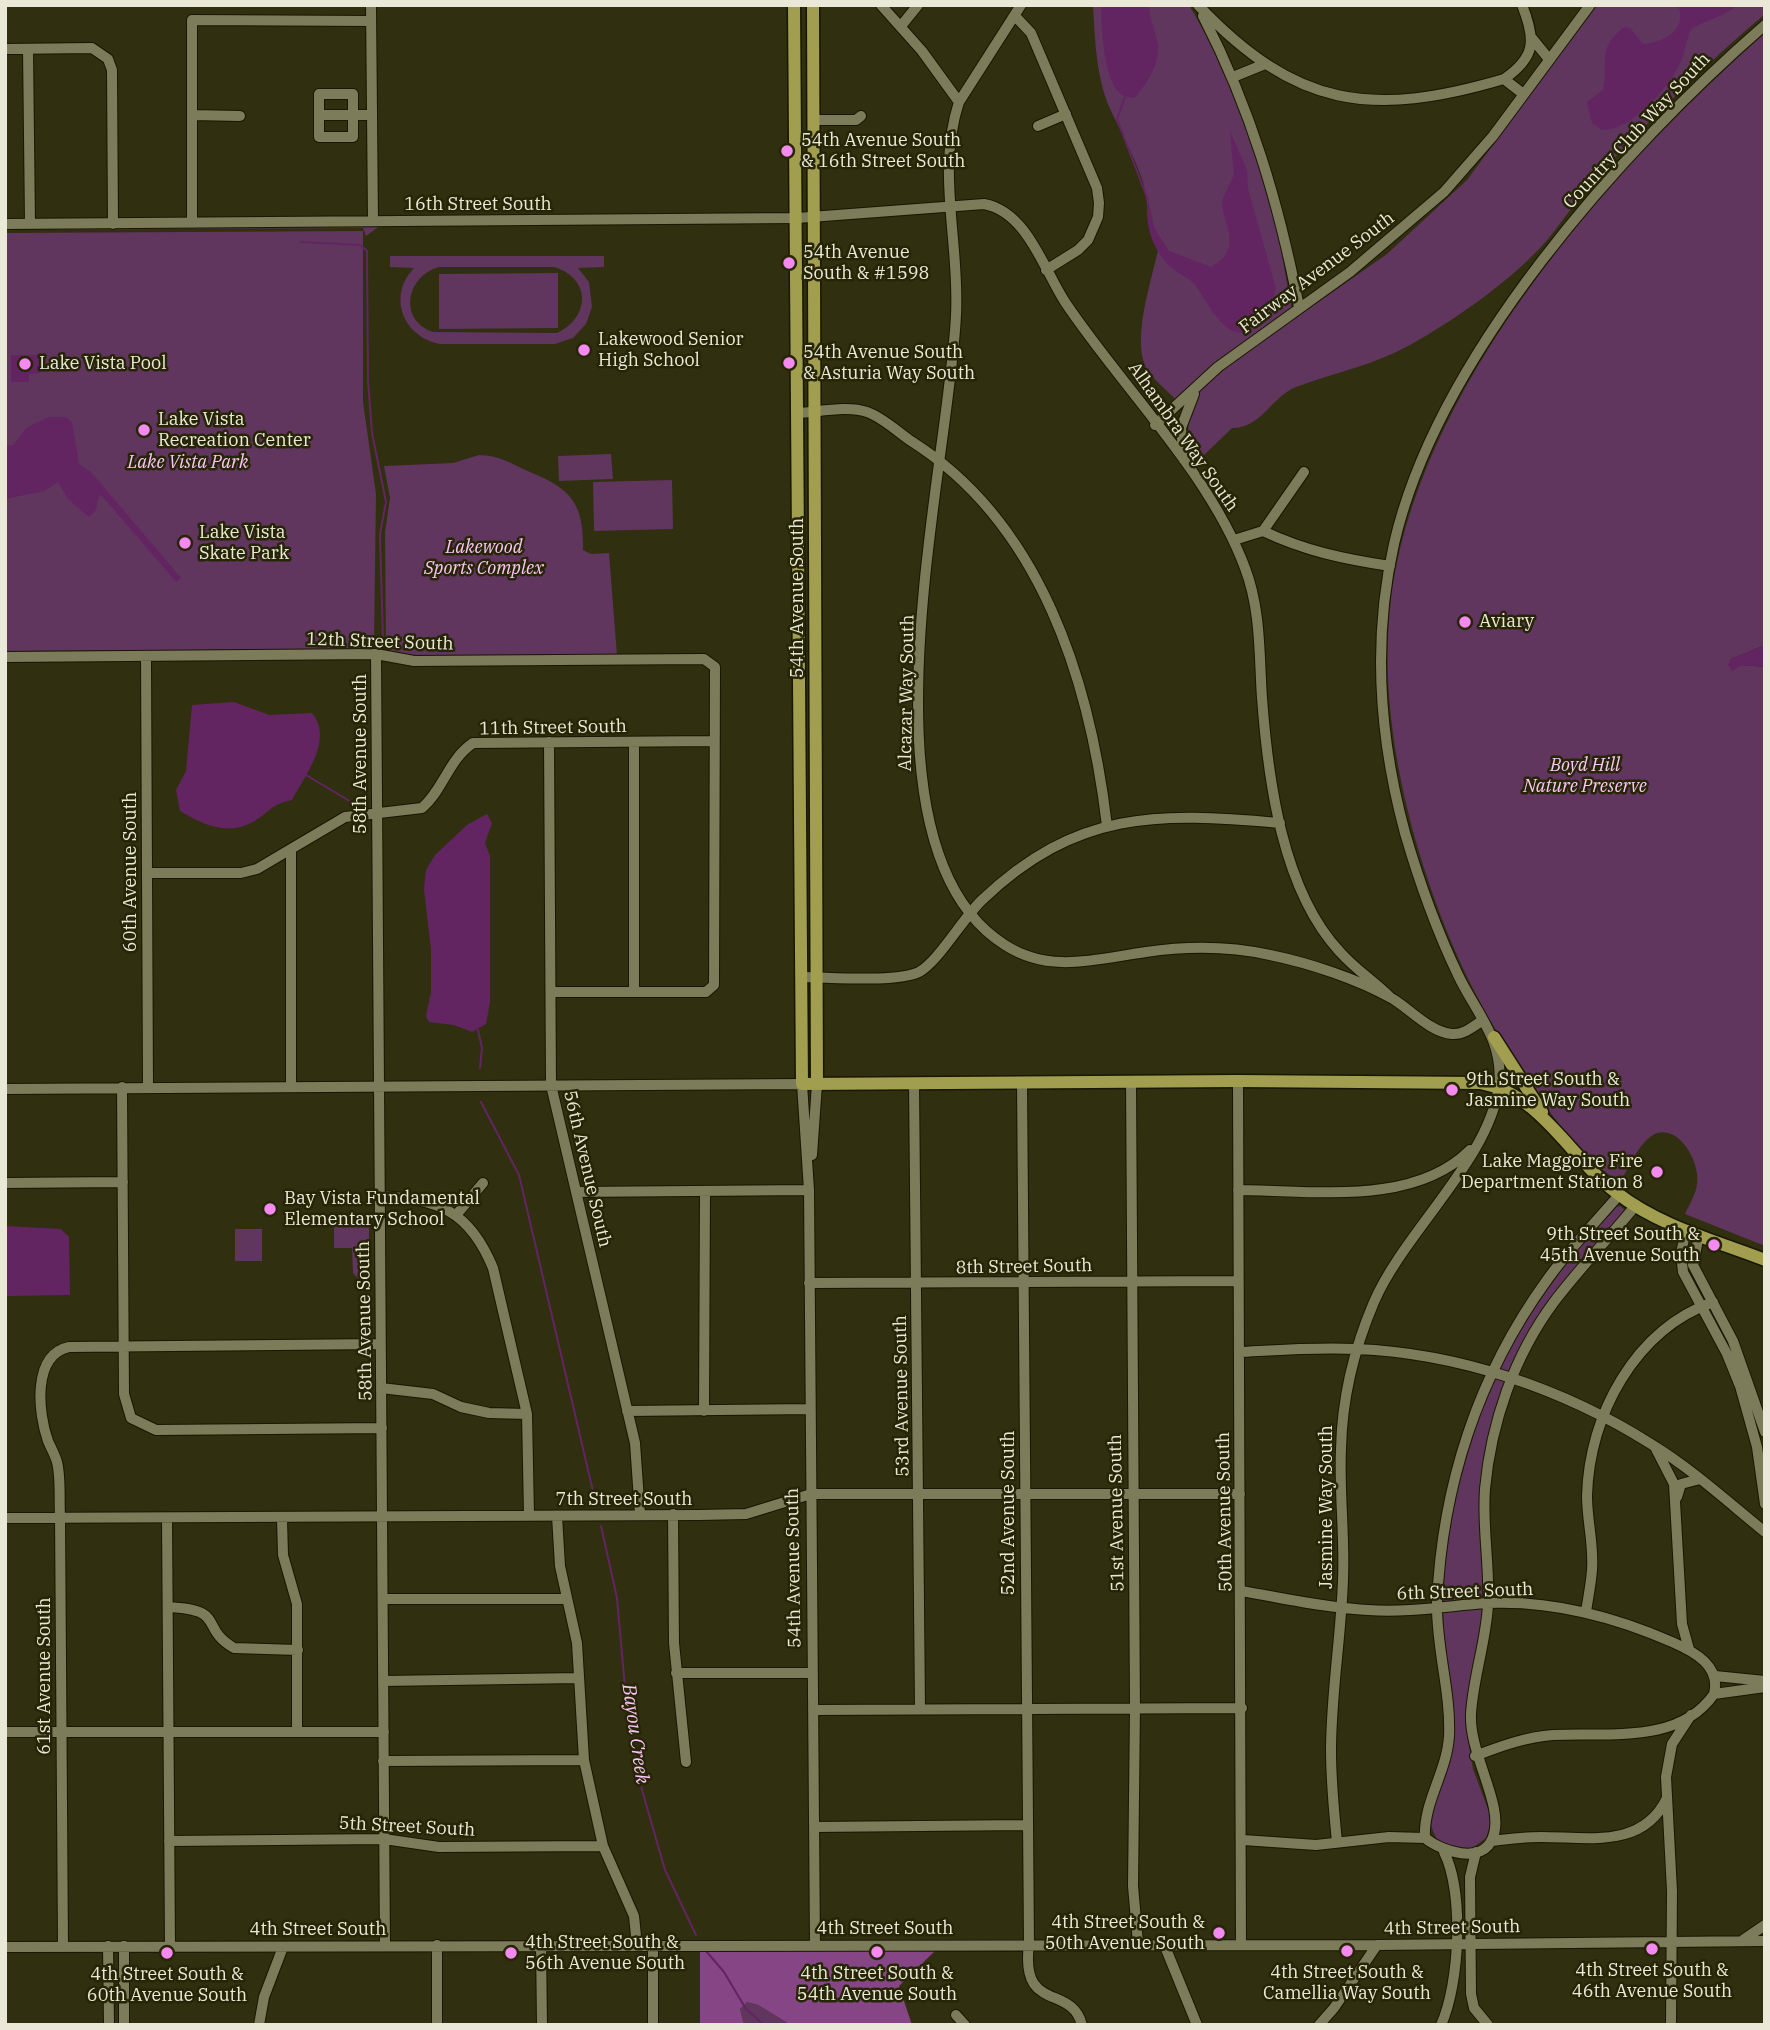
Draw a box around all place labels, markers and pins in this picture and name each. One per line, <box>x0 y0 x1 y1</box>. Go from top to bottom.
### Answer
place label: 54th Avenue South & 16th Street South <box>801 130 966 172</box>
marker: 54th Avenue South & 16th Street South <box>779 143 795 159</box>
place label: 54th Avenue South & #1598 <box>803 242 929 284</box>
marker: 54th Avenue South & #1598 <box>781 255 797 271</box>
place label: Lakewood Senior High School <box>598 329 744 372</box>
marker: Lakewood Senior High School <box>576 342 592 358</box>
place label: 54th Avenue South & Asturia Way South <box>803 342 975 384</box>
place label: Lake Vista Pool <box>39 353 167 375</box>
marker: 54th Avenue South & Asturia Way South <box>781 355 797 371</box>
marker: Lake Vista Pool <box>17 356 33 372</box>
place label: Lake Vista Recreation Center <box>158 409 311 452</box>
marker: Lake Vista Recreation Center <box>136 422 152 438</box>
place label: Lake Vista Skate Park <box>199 522 289 564</box>
marker: Lake Vista Skate Park <box>177 535 193 551</box>
place label: Aviary <box>1479 611 1534 633</box>
marker: Aviary <box>1457 614 1473 630</box>
place label: 9th Street South & Jasmine Way South <box>1466 1069 1630 1112</box>
marker: 9th Street South & Jasmine Way South <box>1444 1082 1460 1098</box>
place label: Lake Maggoire Fire Department Station 8 <box>1461 1151 1643 1194</box>
marker: Lake Maggoire Fire Department Station 8 <box>1649 1164 1665 1180</box>
place label: Bay Vista Fundamental Elementary School <box>284 1188 480 1230</box>
marker: Bay Vista Fundamental Elementary School <box>262 1201 278 1217</box>
place label: 9th Street South & 45th Avenue South <box>1540 1224 1700 1266</box>
marker: 9th Street South & 45th Avenue South <box>1706 1237 1722 1253</box>
place label: 4th Street South & 50th Avenue South <box>1045 1912 1205 1954</box>
marker: 4th Street South & 50th Avenue South <box>1211 1925 1227 1941</box>
place label: 4th Street South & 56th Avenue South <box>525 1932 685 1974</box>
marker: 4th Street South & 46th Avenue South <box>1644 1941 1660 1957</box>
marker: 4th Street South & Camellia Way South <box>1339 1943 1355 1959</box>
marker: 4th Street South & 54th Avenue South <box>869 1944 885 1960</box>
marker: 4th Street South & 60th Avenue South <box>159 1945 175 1961</box>
marker: 4th Street South & 56th Avenue South <box>503 1945 519 1961</box>
place label: 4th Street South & 46th Avenue South <box>1572 1960 1732 2002</box>
place label: 4th Street South & Camellia Way South <box>1263 1962 1431 2004</box>
place label: 4th Street South & 54th Avenue South <box>797 1963 957 2006</box>
place label: 4th Street South & 60th Avenue South <box>87 1964 247 2007</box>

